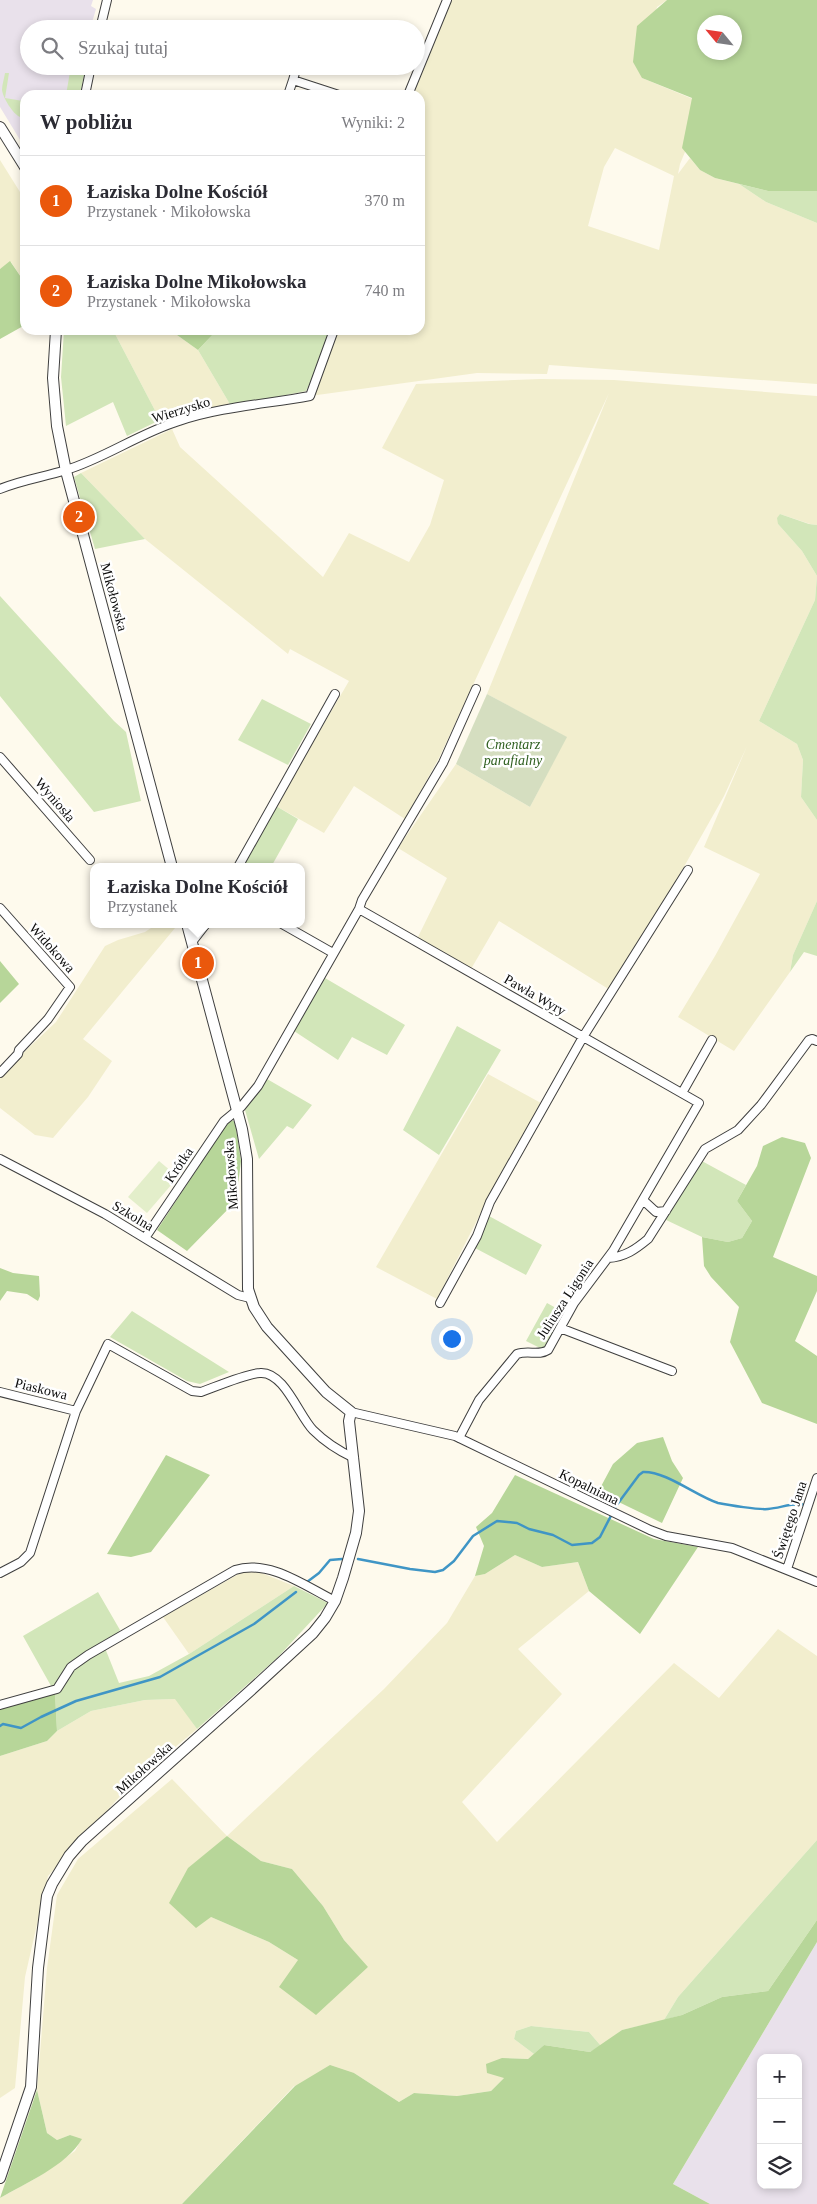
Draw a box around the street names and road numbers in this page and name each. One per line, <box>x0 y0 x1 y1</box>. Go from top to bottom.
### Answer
street label: Wierzysko <box>150 394 212 426</box>
street label: Mikołowska <box>98 561 131 634</box>
street label: Wyniosła <box>32 775 78 825</box>
street label: Widokowa <box>26 920 78 976</box>
street label: Pawła Wyry <box>502 971 568 1019</box>
street label: Mikołowska <box>221 1139 241 1210</box>
street label: Krótka <box>162 1144 197 1185</box>
street label: Szkolna <box>110 1198 157 1234</box>
street label: Juliusza Ligonia <box>534 1256 597 1342</box>
street label: Piaskowa <box>13 1375 70 1403</box>
street label: Kopalniana <box>557 1466 622 1508</box>
street label: Świętego Jana <box>769 1478 810 1561</box>
street label: Mikołowska <box>113 1738 176 1797</box>

